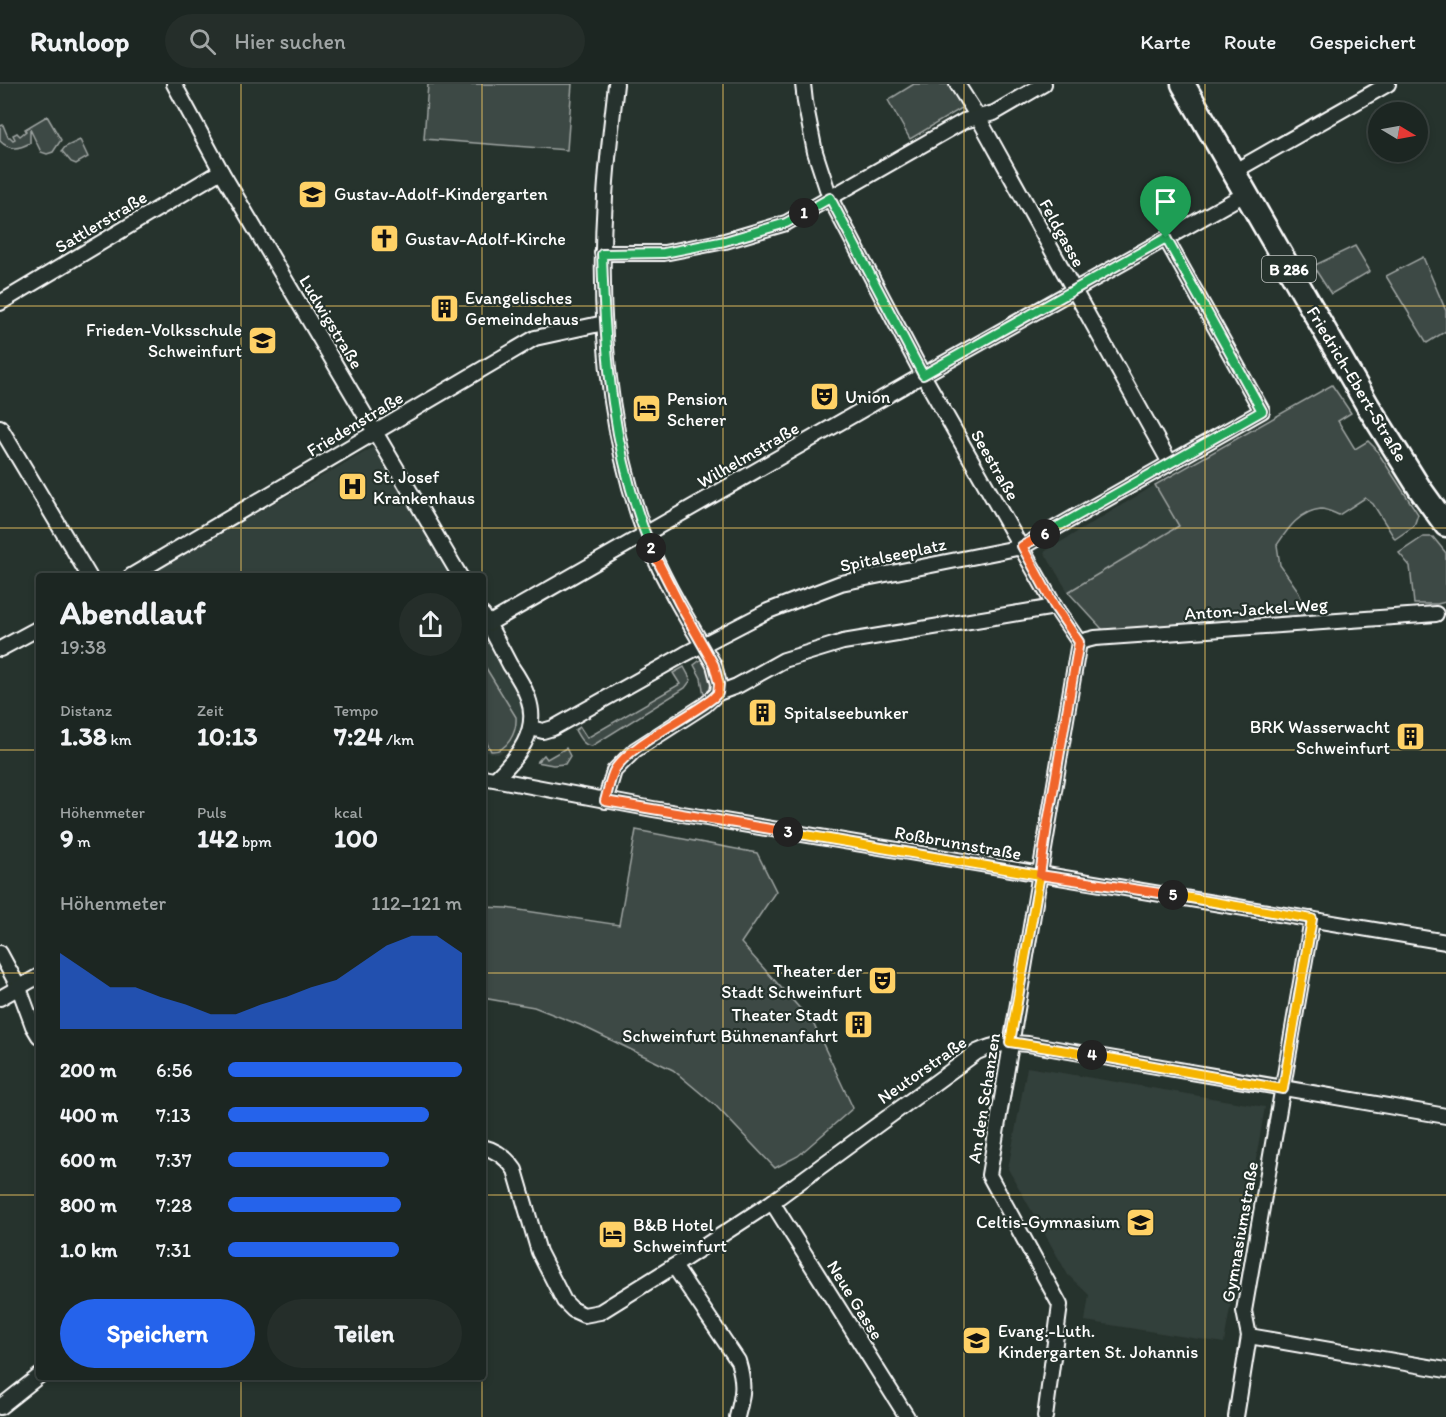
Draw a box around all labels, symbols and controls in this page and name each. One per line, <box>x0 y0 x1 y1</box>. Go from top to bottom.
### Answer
search box <box>165 14 585 68</box>
text: Runloop <box>30 24 129 58</box>
icon: search <box>186 25 219 58</box>
text: Hier suchen <box>234 28 346 55</box>
text: Karte <box>1140 29 1191 54</box>
text: Route <box>1224 29 1277 54</box>
text: Gespeichert <box>1310 29 1416 54</box>
north arrow <box>1368 102 1428 162</box>
map controls <box>1368 102 1428 162</box>
pin <box>1140 176 1191 238</box>
school or university icon: Gustav-Adolf-Kindergarten <box>297 178 329 210</box>
place label: Gustav-Adolf-Kindergarten <box>334 183 548 205</box>
icon: arrive <box>1149 185 1182 218</box>
street label: Sattlerstraße <box>51 186 151 258</box>
street label: Feldgasse <box>1034 195 1090 271</box>
pin: 1 <box>789 198 819 228</box>
text: 1 <box>800 203 808 222</box>
church icon: Gustav-Adolf-Kirche <box>368 223 400 255</box>
place label: Gustav-Adolf-Kirche <box>405 228 566 250</box>
road number: B 286 <box>1262 256 1316 282</box>
street label: Ludwigstraße <box>294 271 368 373</box>
place label: Evangelisches Gemeindehaus <box>465 287 579 330</box>
building icon: Evangelisches Gemeindehaus <box>428 292 460 324</box>
street label: Friedrich-Ebert-Straße <box>1302 302 1412 466</box>
place label: Frieden-Volksschule Schweinfurt <box>86 319 242 362</box>
school or university icon: Frieden-Volksschule Schweinfurt <box>247 324 279 356</box>
theatre icon: Union <box>808 381 840 413</box>
place label: Union <box>845 386 891 408</box>
street label: Friedenstraße <box>303 387 407 461</box>
place label: Pension Scherer <box>667 388 727 431</box>
hotel icon: Pension Scherer <box>630 393 662 425</box>
street label: Wilhelmstraße <box>693 417 803 493</box>
street label: Seestraße <box>966 426 1024 504</box>
place label: St. Josef Krankenhaus <box>373 466 475 509</box>
hospital icon: St. Josef Krankenhaus <box>336 471 368 503</box>
pin: 6 <box>1030 519 1060 549</box>
text: 6 <box>1041 524 1049 543</box>
pin: 2 <box>636 533 666 563</box>
street label: Spitalseeplatz <box>838 533 948 577</box>
text: 2 <box>647 538 655 557</box>
text: Abendlauf <box>60 593 206 632</box>
button: share <box>399 593 462 656</box>
street label: Anton-Jackel-Weg <box>1183 593 1329 625</box>
text: 19:38 <box>60 635 107 659</box>
building icon: Spitalseebunker <box>747 697 779 729</box>
text: Distanz <box>60 701 112 720</box>
text: Zeit <box>197 701 224 720</box>
text: Tempo <box>334 701 379 720</box>
place label: Spitalseebunker <box>784 702 909 724</box>
place label: BRK Wasserwacht Schweinfurt <box>1250 716 1390 759</box>
text: 1.38 <box>60 720 107 752</box>
text: 10:13 <box>197 720 258 752</box>
text: 7:24 <box>334 720 383 752</box>
building icon: BRK Wasserwacht Schweinfurt <box>1395 721 1427 753</box>
text: km <box>107 730 132 749</box>
text: /km <box>383 730 414 749</box>
text: Höhenmeter <box>60 803 145 822</box>
text: Puls <box>197 803 227 822</box>
text: kcal <box>334 803 362 822</box>
pin: 3 <box>773 817 803 847</box>
street label: Roßbrunnstraße <box>893 821 1023 865</box>
text: 9 <box>60 822 74 854</box>
text: 142 <box>197 822 238 854</box>
text: 100 <box>334 822 378 854</box>
text: 3 <box>784 822 792 841</box>
text: m <box>74 832 91 851</box>
text: bpm <box>238 832 272 851</box>
pin: 5 <box>1158 880 1188 910</box>
text: 5 <box>1169 885 1177 904</box>
text: Höhenmeter <box>60 891 166 915</box>
text: 112–121 m <box>371 891 462 915</box>
place label: Theater der Stadt Schweinfurt <box>721 960 862 1003</box>
theatre icon: Theater der Stadt Schweinfurt <box>867 965 899 997</box>
place label: Theater Stadt Schweinfurt Bühnenanfahrt <box>622 1004 838 1047</box>
building icon: Theater Stadt Schweinfurt Bühnenanfahrt <box>843 1009 875 1041</box>
street label: Neutorstraße <box>873 1031 971 1109</box>
street label: An den Schanzen <box>963 1031 1005 1165</box>
pin: 4 <box>1077 1040 1107 1070</box>
text: 4 <box>1087 1045 1097 1064</box>
text: 200 m <box>60 1058 116 1082</box>
text: 6:56 <box>156 1058 193 1082</box>
text: 400 m <box>60 1103 118 1127</box>
text: 7:13 <box>156 1103 191 1127</box>
text: 600 m <box>60 1148 117 1172</box>
text: 7:37 <box>156 1148 192 1172</box>
street label: Gymnasiumstraße <box>1217 1160 1263 1304</box>
text: 800 m <box>60 1193 117 1217</box>
text: 7:28 <box>156 1193 192 1217</box>
school or university icon: Celtis-Gymnasium <box>1125 1206 1157 1238</box>
place label: Celtis-Gymnasium <box>976 1211 1121 1233</box>
place label: B&B Hotel Schweinfurt <box>633 1214 727 1257</box>
hotel icon: B&B Hotel Schweinfurt <box>596 1219 628 1251</box>
text: 1.0 km <box>60 1238 117 1262</box>
text: 7:31 <box>156 1238 191 1262</box>
street label: Neue Gasse <box>822 1256 888 1344</box>
button: Speichern <box>60 1299 255 1368</box>
button: Teilen <box>267 1299 462 1368</box>
place label: Evang.-Luth. Kindergarten St. Johannis <box>998 1320 1198 1363</box>
school or university icon: Evang.-Luth. Kindergarten St. Johannis <box>961 1325 993 1357</box>

